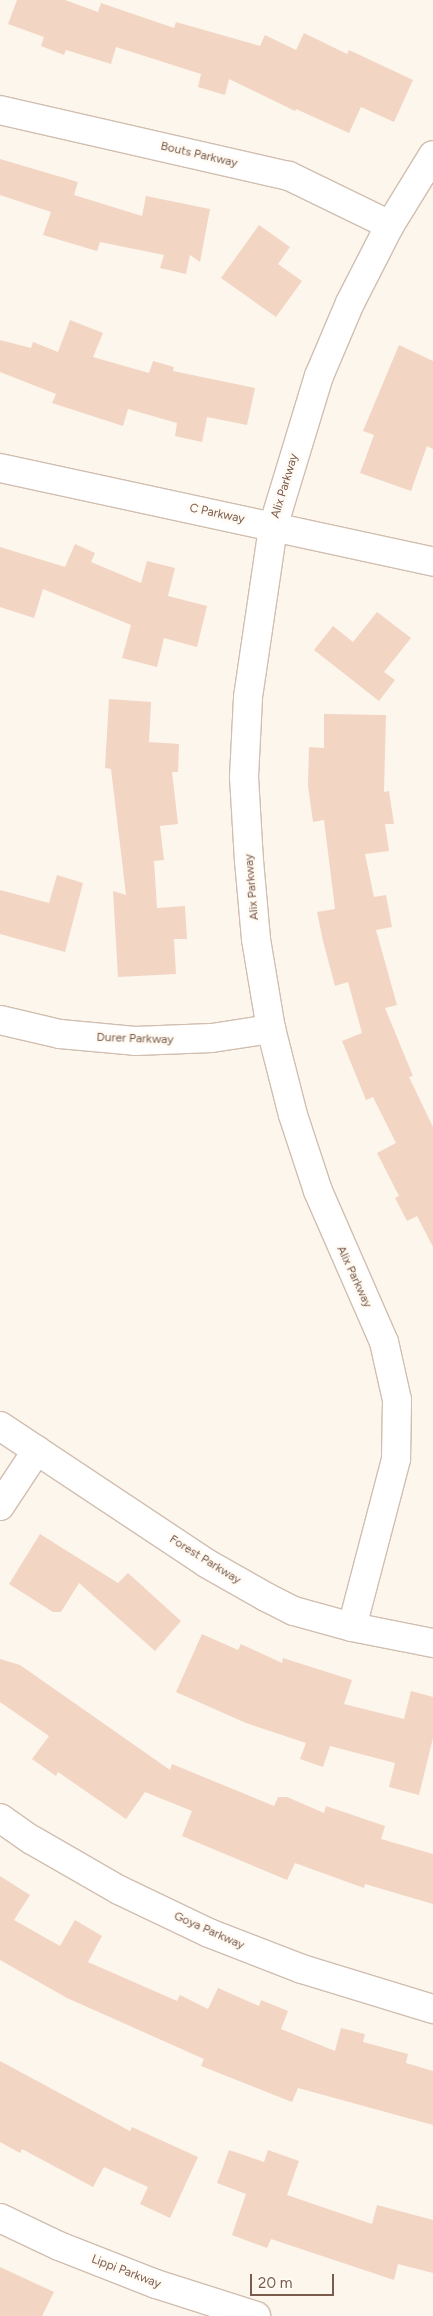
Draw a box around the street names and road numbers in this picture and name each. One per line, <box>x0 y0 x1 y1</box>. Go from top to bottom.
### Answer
street label: Bouts Parkway <box>159 139 239 171</box>
street label: Alix Parkway <box>268 452 302 520</box>
street label: C Parkway <box>188 501 246 527</box>
street label: Alix Parkway <box>242 853 262 921</box>
street label: Durer Parkway <box>96 1030 174 1048</box>
street label: Alix Parkway <box>333 1244 375 1310</box>
street label: Forest Parkway <box>167 1532 243 1588</box>
street label: Goya Parkway <box>172 1909 246 1953</box>
street label: Lippi Parkway <box>89 2252 163 2292</box>

